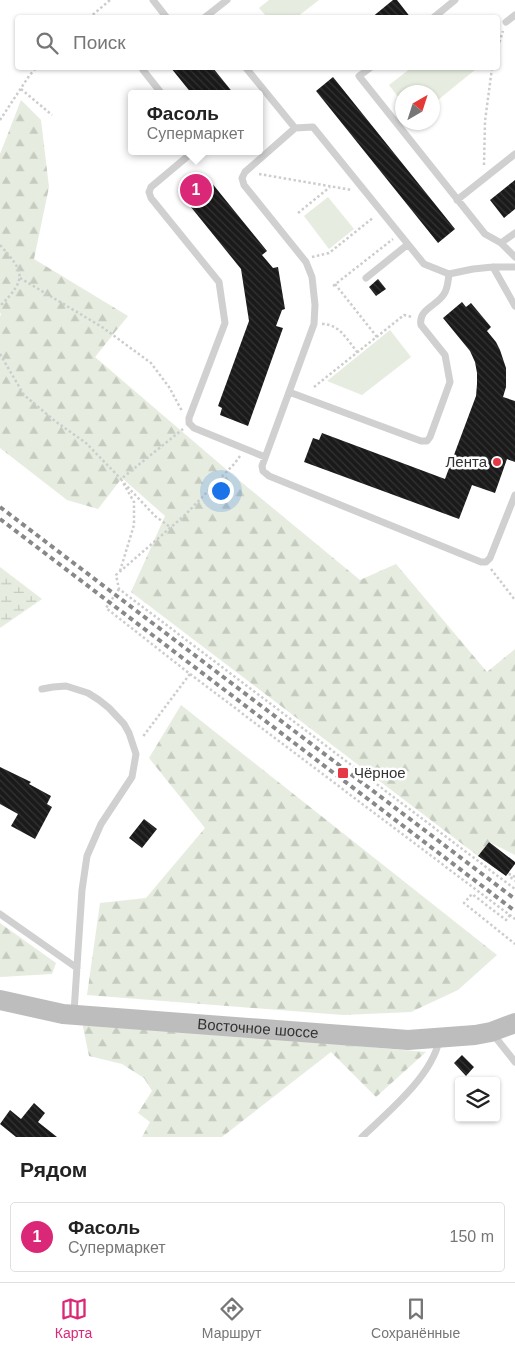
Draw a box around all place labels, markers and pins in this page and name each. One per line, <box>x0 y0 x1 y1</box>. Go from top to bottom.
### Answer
pin: 1 <box>180 171 212 209</box>
place label: Лента <box>445 453 488 470</box>
marker: Лента <box>491 456 503 468</box>
place label: Чёрное <box>354 764 406 781</box>
marker: Чёрное <box>336 766 350 780</box>

